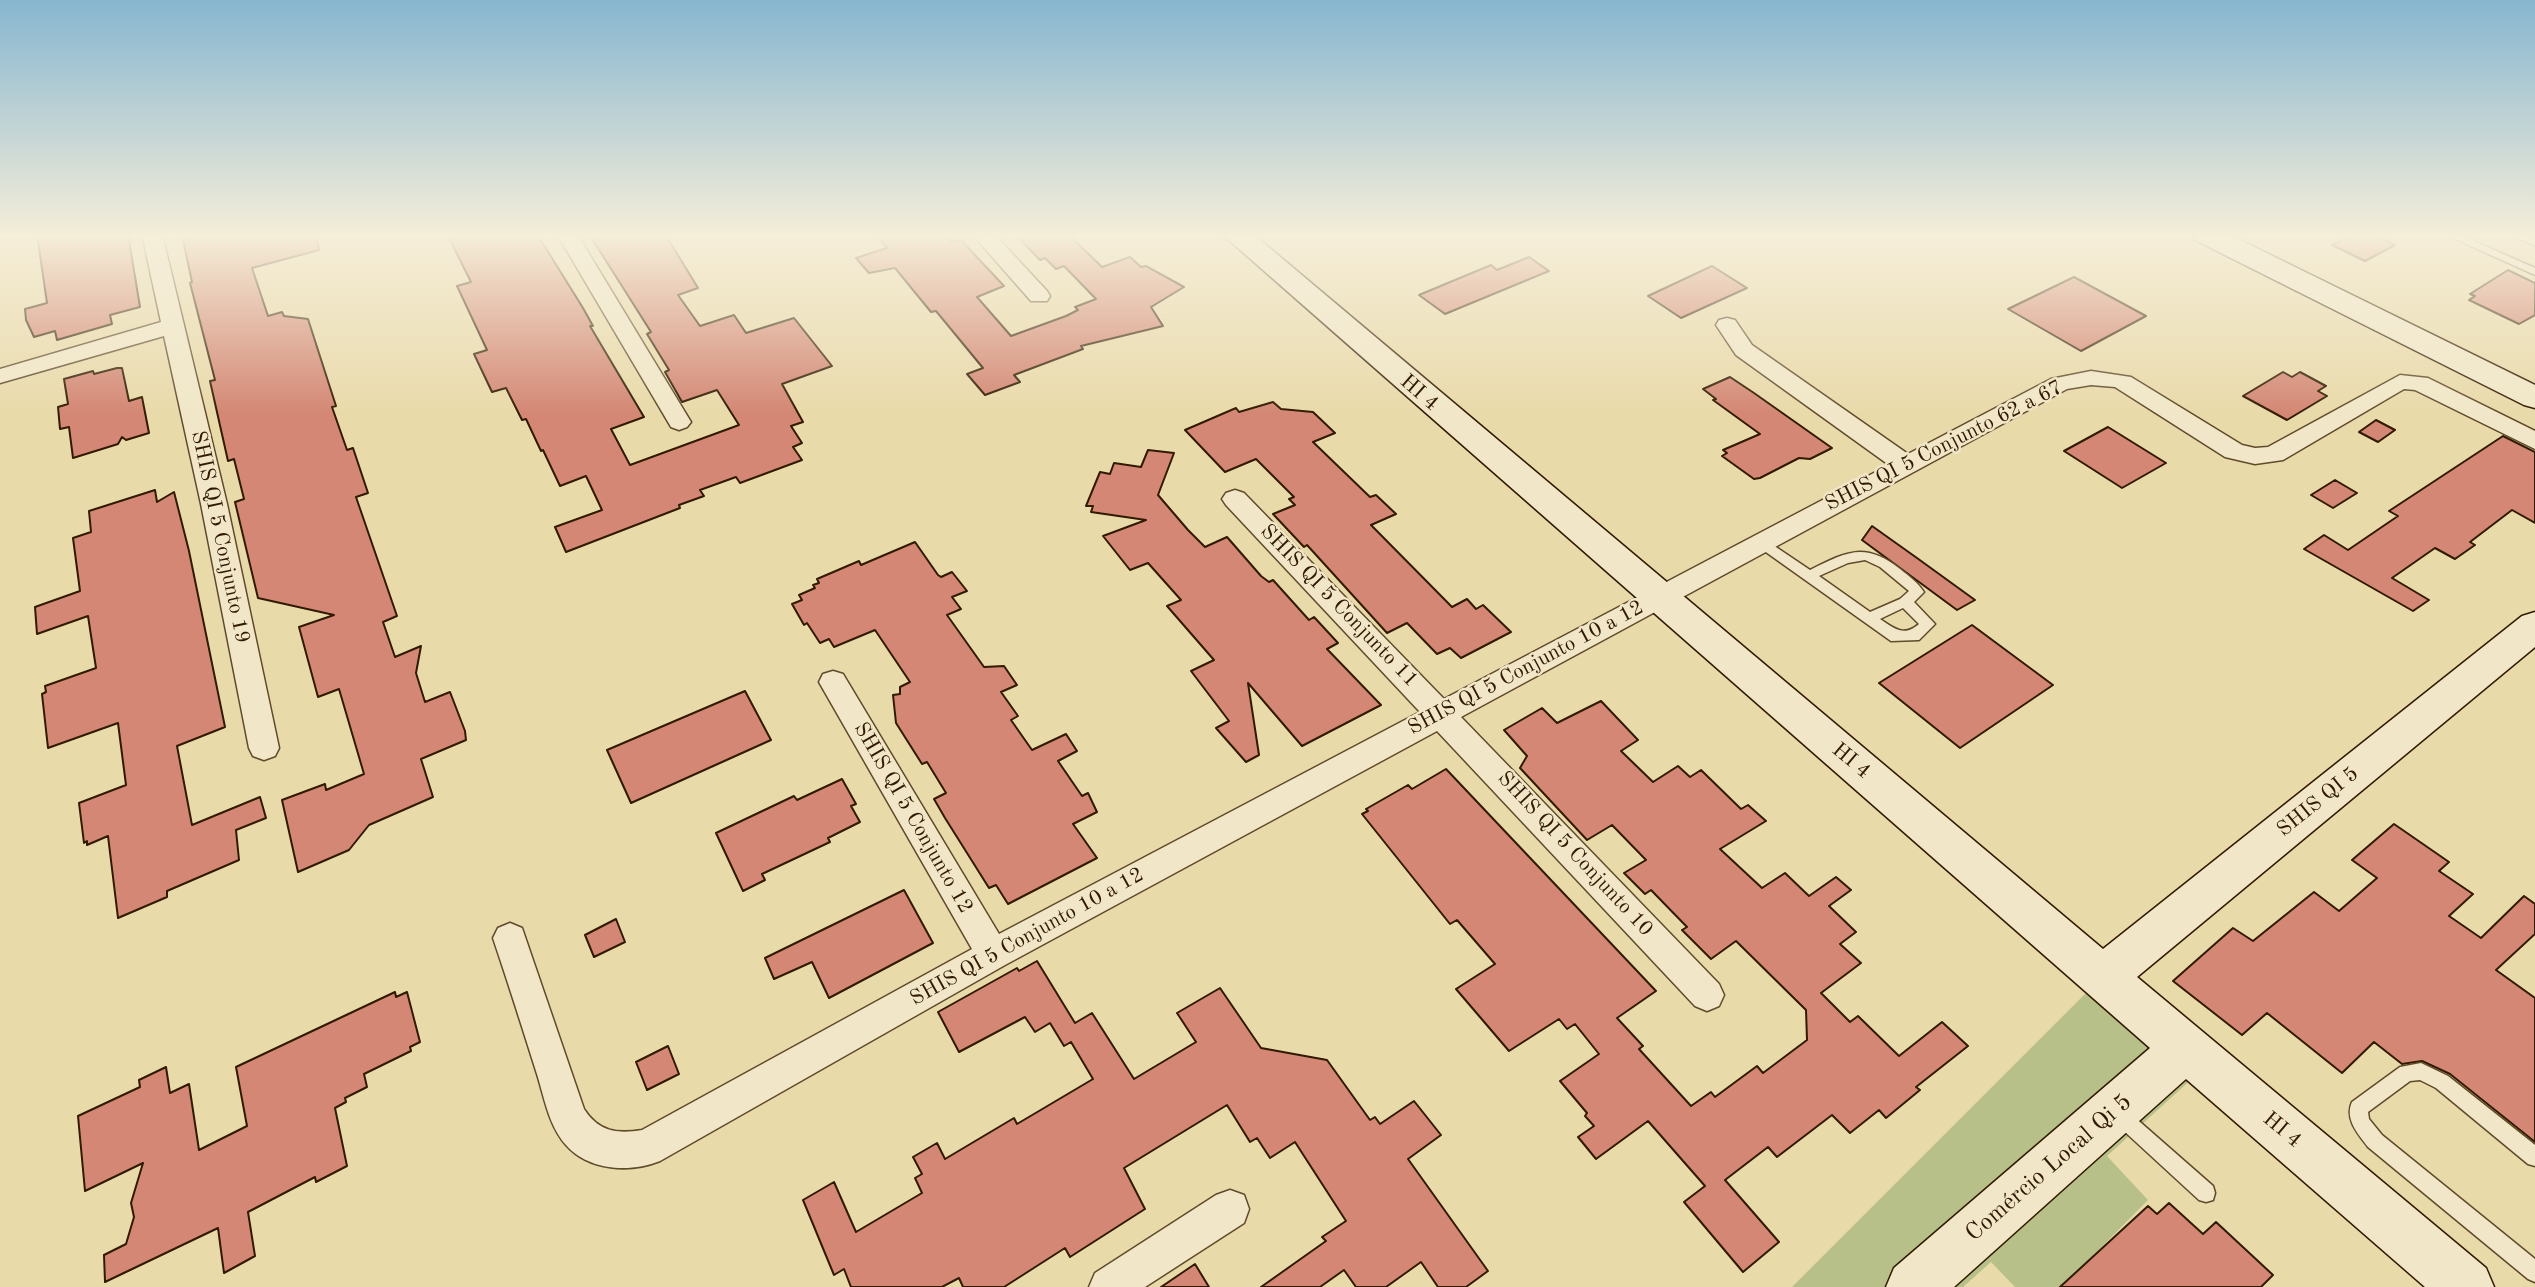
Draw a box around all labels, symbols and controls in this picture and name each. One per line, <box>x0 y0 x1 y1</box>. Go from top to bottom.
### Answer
street label: HI 4 <box>1395 369 1443 417</box>
street label: SHIS QI 5 Conjunto 62 a 67 <box>1821 375 2067 517</box>
street label: SHIS QI 5 Conjunto 19 <box>185 428 255 646</box>
street label: SHIS QI 5 Conjunto 11 <box>1255 519 1423 693</box>
street label: SHIS QI 5 Conjunto 10 a 12 <box>1404 595 1648 741</box>
street label: SHIS QI 5 Conjunto 12 <box>848 718 978 918</box>
street label: HI 4 <box>1826 738 1876 784</box>
street label: SHIS QI 5 <box>2272 761 2364 843</box>
street label: SHIS QI 5 Conjunto 10 <box>1492 766 1658 942</box>
street label: SHIS QI 5 Conjunto 10 a 12 <box>906 862 1148 1012</box>
street label: Comércio Local Qi 5 <box>1960 1088 2138 1248</box>
street label: HI 4 <box>2257 1107 2307 1153</box>

